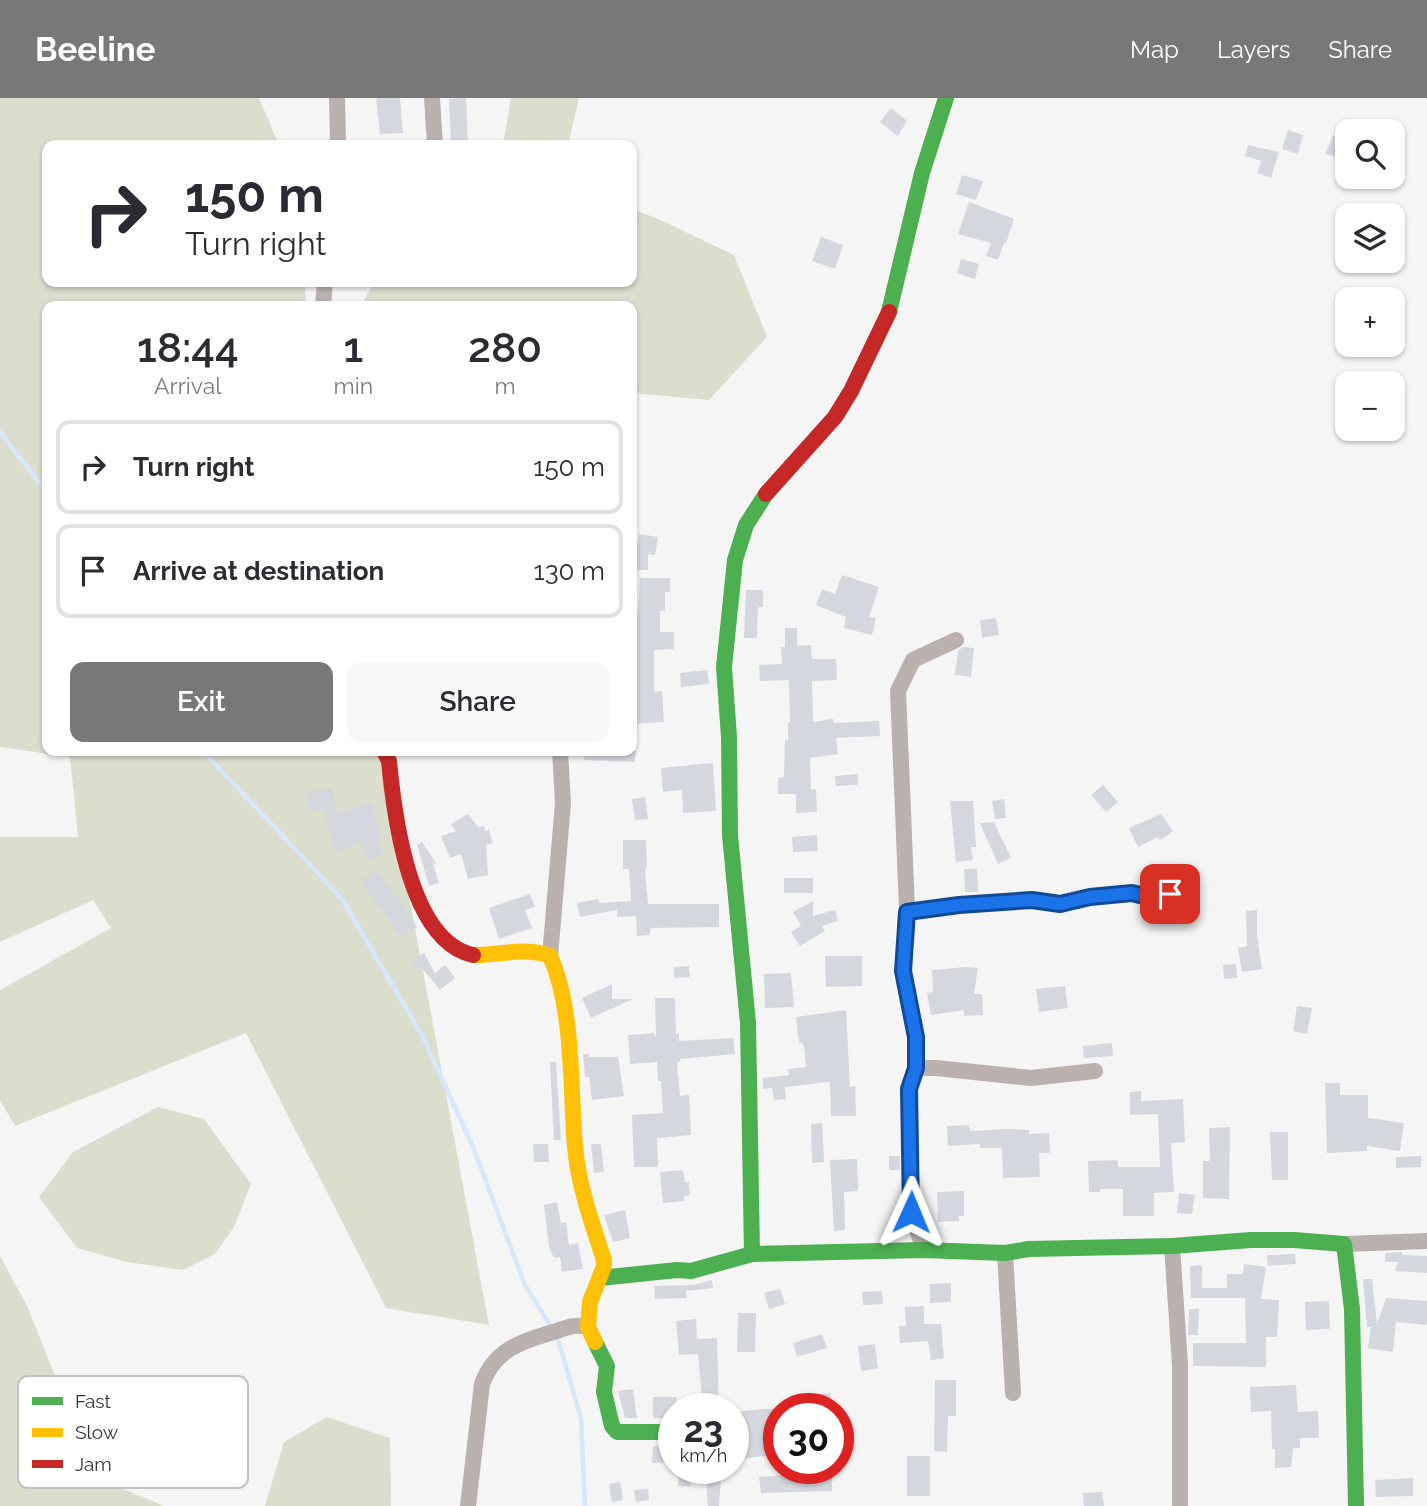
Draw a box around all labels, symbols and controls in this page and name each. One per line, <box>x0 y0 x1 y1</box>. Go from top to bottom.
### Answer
text: Beeline <box>35 30 156 69</box>
text: Map <box>1130 35 1179 64</box>
text: Layers <box>1217 35 1290 64</box>
text: Share <box>1328 35 1392 64</box>
map controls <box>1335 119 1405 441</box>
button: search <box>1335 119 1405 189</box>
text: 150 m <box>185 166 324 223</box>
icon: right <box>70 168 161 259</box>
button: layers <box>1335 203 1405 273</box>
text: Turn right <box>185 225 326 262</box>
button: + <box>1335 287 1405 357</box>
text: 18:44 <box>137 323 239 372</box>
text: 1 <box>343 323 363 372</box>
text: 280 <box>468 323 542 372</box>
button: − <box>1335 371 1405 441</box>
text: Arrival <box>154 372 222 399</box>
text: min <box>334 372 373 399</box>
text: m <box>494 372 516 399</box>
icon: right <box>74 448 112 486</box>
text: Turn right <box>133 452 254 482</box>
text: 150 m <box>533 452 605 482</box>
icon: arrive <box>74 552 112 590</box>
text: Arrive at destination <box>133 556 384 586</box>
text: 130 m <box>534 556 605 586</box>
button: Exit <box>70 662 333 742</box>
button: Share <box>347 662 609 742</box>
pin <box>1140 864 1200 924</box>
icon: arrive <box>1151 875 1189 913</box>
position arrow <box>874 1175 948 1249</box>
legend <box>18 1376 248 1488</box>
text: Fast <box>75 1390 111 1412</box>
speed limit sign: 30 <box>763 1393 854 1484</box>
text: 23 <box>684 1409 723 1450</box>
text: Slow <box>75 1421 119 1443</box>
text: km/h <box>680 1445 727 1466</box>
text: Jam <box>75 1453 112 1475</box>

